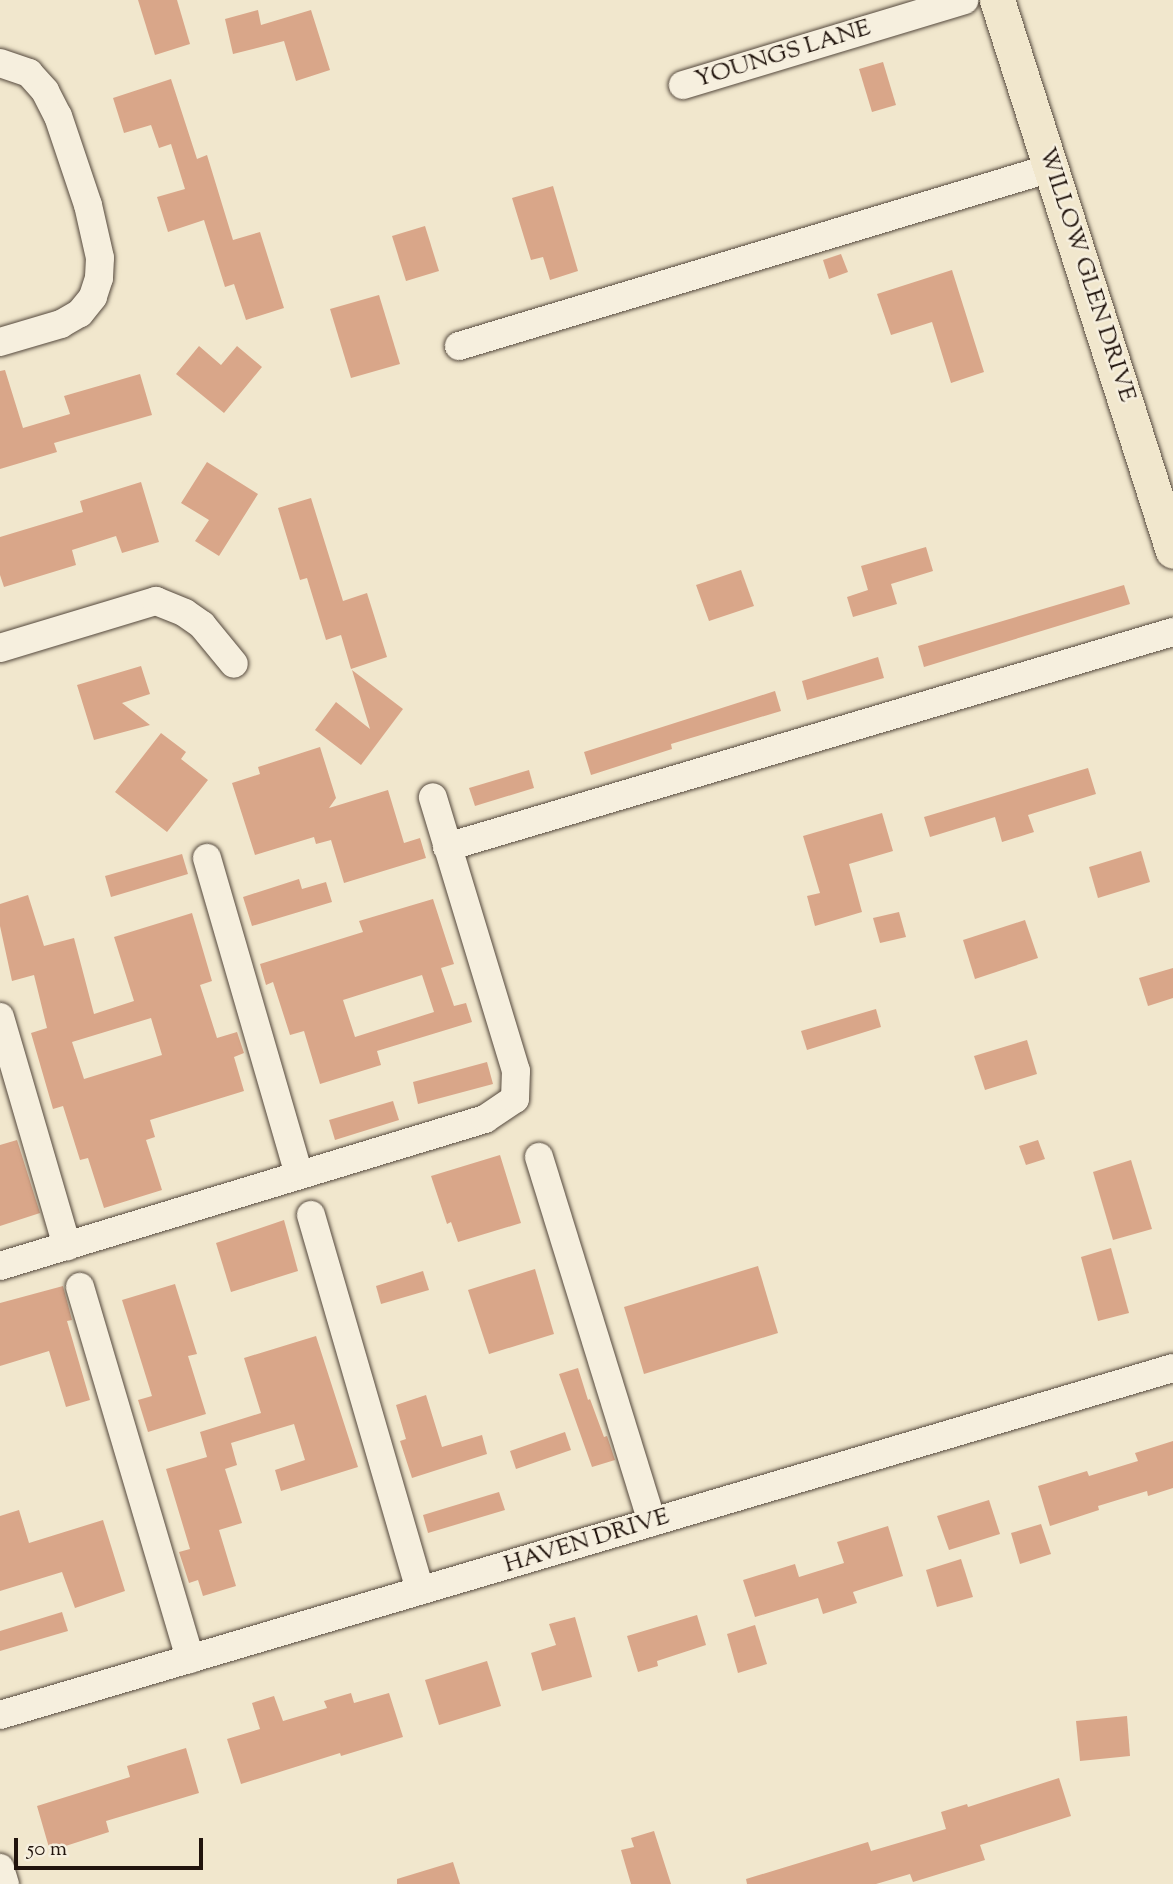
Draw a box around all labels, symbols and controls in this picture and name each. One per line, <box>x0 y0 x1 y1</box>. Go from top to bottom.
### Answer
street label: YOUNGS LANE <box>692 15 874 95</box>
street label: WILLOW GLEN DRIVE <box>1031 144 1141 406</box>
street label: HAVEN DRIVE <box>501 1503 673 1581</box>
scale bar <box>18 1825 206 1869</box>
text: 50 m <box>27 1835 67 1865</box>

